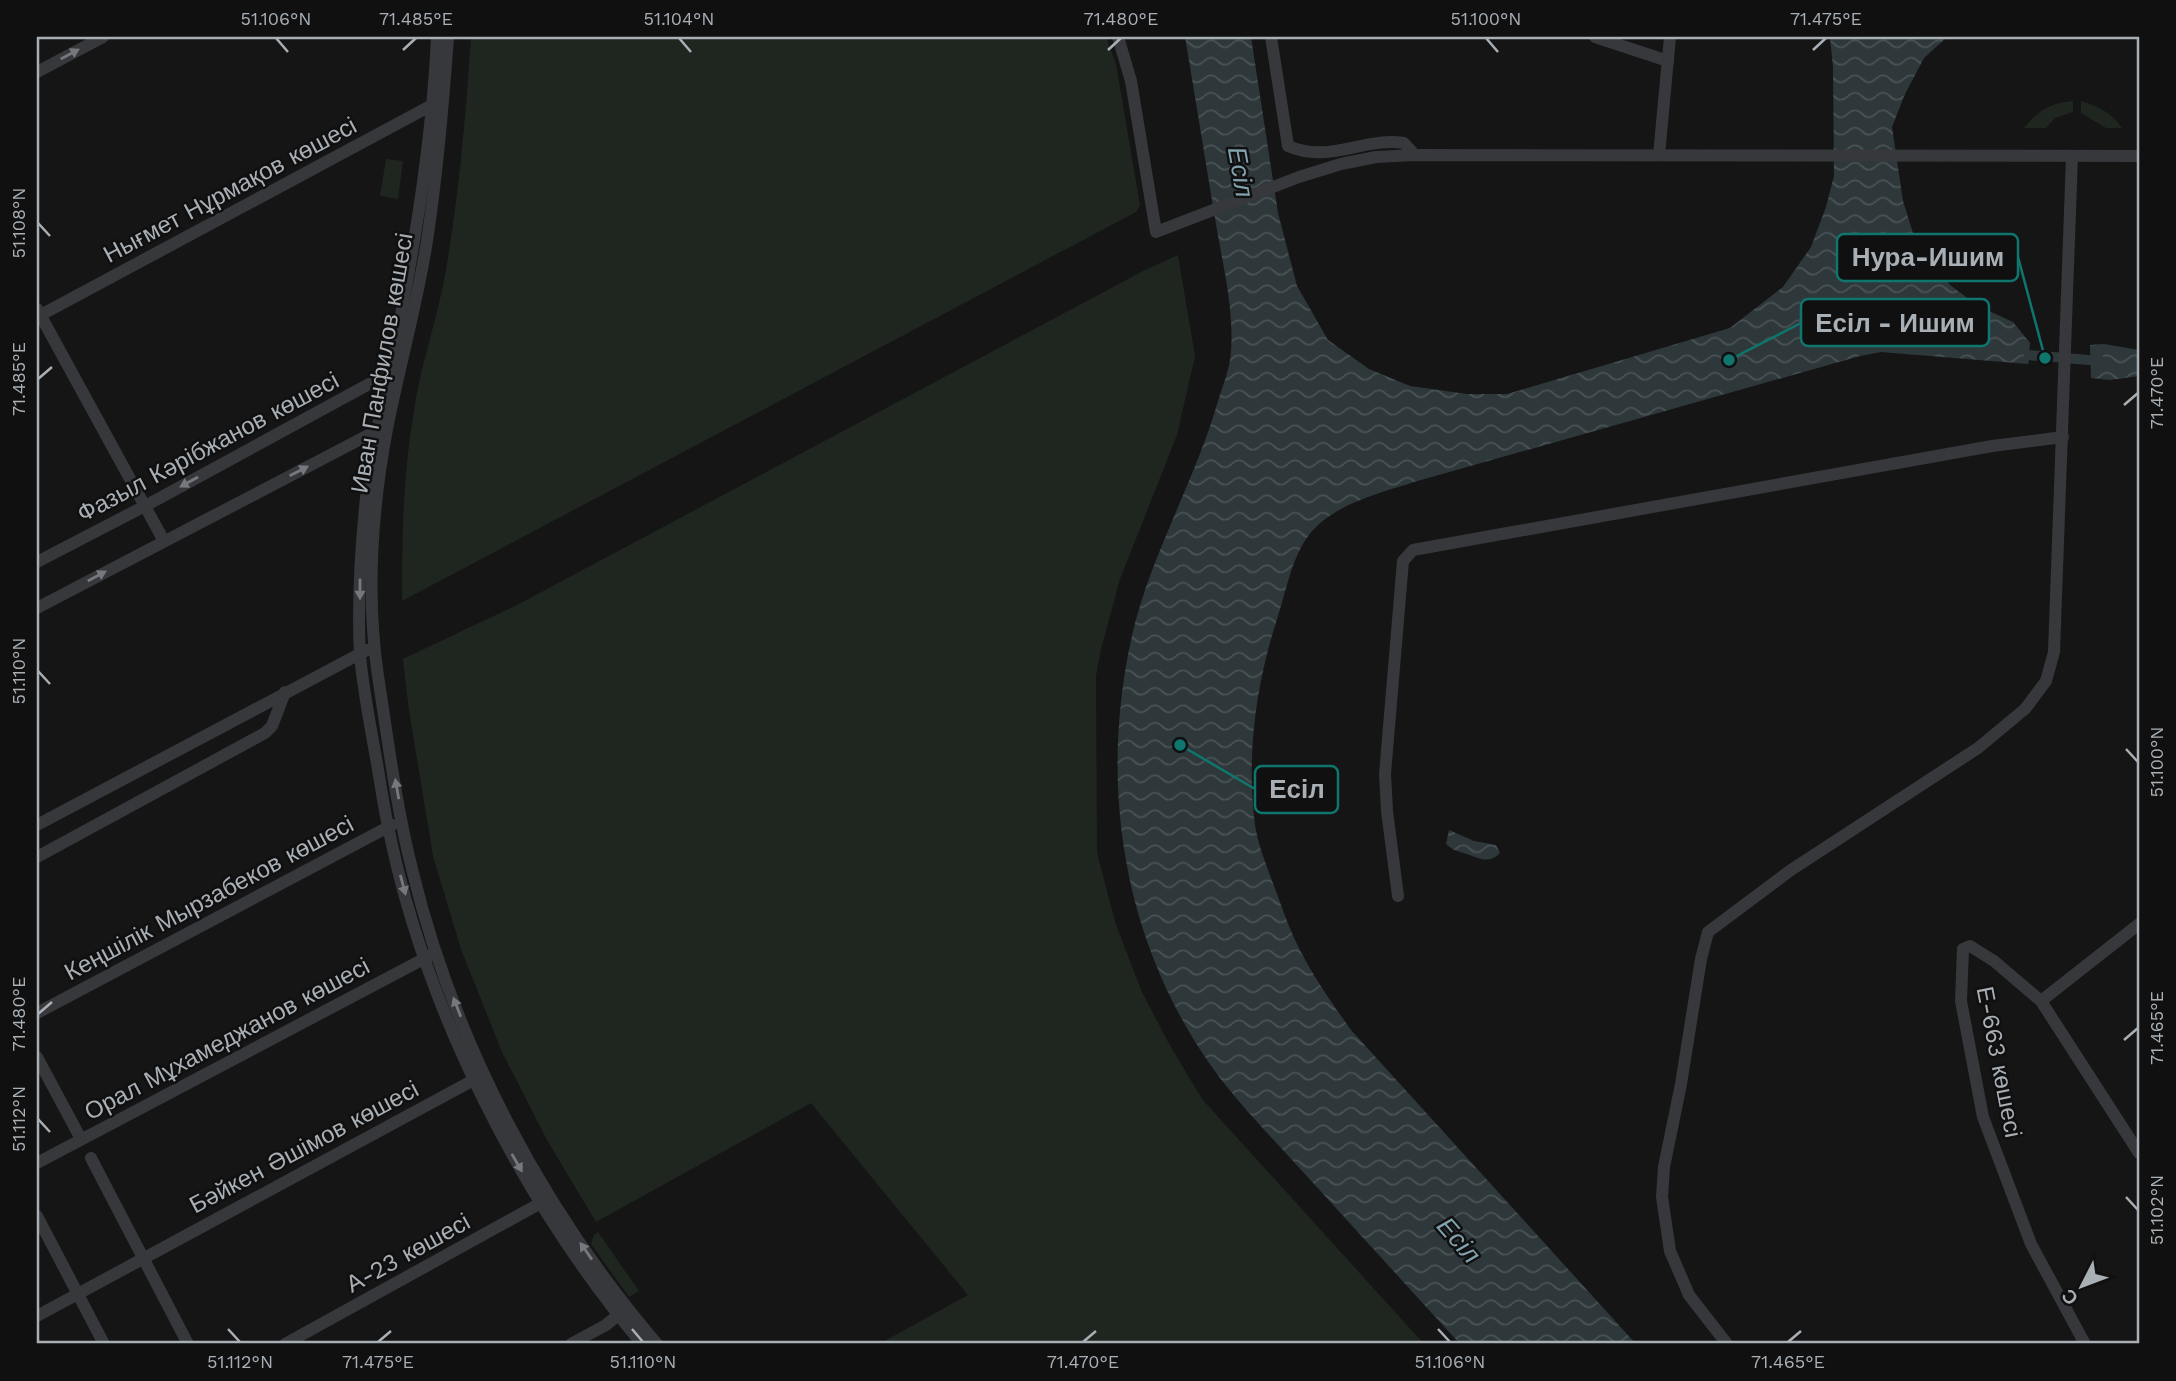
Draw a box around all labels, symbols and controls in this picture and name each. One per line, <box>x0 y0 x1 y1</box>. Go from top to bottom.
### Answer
text: 51.106°N <box>241 8 311 29</box>
text: 71.485°E <box>379 8 453 29</box>
text: 51.104°N <box>644 8 714 29</box>
text: 71.480°E <box>1084 8 1158 29</box>
text: 51.100°N <box>1450 8 1522 29</box>
text: 71.475°E <box>1790 8 1862 29</box>
one-way arrow <box>60 49 80 60</box>
street label: Нығмет Нұрмақов көшесі <box>99 111 361 269</box>
water label: Есіл <box>1222 144 1260 200</box>
text: 51.108°N <box>8 188 29 258</box>
street label: Иван Панфилов көшесі <box>345 231 419 495</box>
callout: Нура-Ишим <box>1837 234 2018 281</box>
text: Нура-Ишим <box>1852 242 2004 272</box>
callout: Есіл - Ишим <box>1801 299 1989 346</box>
text: Есіл - Ишим <box>1815 308 1975 338</box>
text: 71.485°E <box>8 342 29 416</box>
text: 71.470°E <box>2146 357 2167 429</box>
street label: Фазыл Кәрібжанов көшесі <box>73 366 343 528</box>
one-way arrow <box>289 465 309 477</box>
one-way arrow <box>179 476 199 488</box>
one-way arrow <box>87 571 107 582</box>
one-way arrow <box>354 578 366 600</box>
text: 51.110°N <box>8 638 29 704</box>
text: 51.100°N <box>2146 726 2167 798</box>
callout: Есіл <box>1255 766 1338 813</box>
text: Есіл <box>1269 774 1325 804</box>
one-way arrow <box>391 778 402 800</box>
street label: Кеңшілік Мырзабеков көшесі <box>60 810 358 986</box>
one-way arrow <box>398 875 409 897</box>
street label: Орал Мұхамеджанов көшесі <box>80 952 374 1126</box>
text: 71.480°E <box>8 977 29 1051</box>
street label: Е-663 көшесі <box>1971 984 2027 1140</box>
text: 71.465°E <box>2146 991 2167 1065</box>
one-way arrow <box>451 997 462 1018</box>
street label: Бәйкен Әшімов көшесі <box>185 1075 423 1219</box>
text: 51.112°N <box>8 1086 29 1152</box>
one-way arrow <box>511 1154 523 1173</box>
text: 51.102°N <box>2146 1175 2167 1245</box>
street label: А-23 көшесі <box>341 1207 475 1299</box>
water label: Есіл <box>1431 1211 1487 1269</box>
one-way arrow <box>579 1242 593 1260</box>
north arrow <box>2046 1252 2116 1322</box>
text: С <box>2056 1284 2083 1310</box>
text: 51.112°N <box>207 1351 273 1372</box>
text: 71.475°E <box>342 1351 414 1372</box>
text: 51.110°N <box>610 1351 676 1372</box>
text: 71.470°E <box>1047 1351 1119 1372</box>
text: 51.106°N <box>1415 1351 1485 1372</box>
text: 71.465°E <box>1751 1351 1825 1372</box>

